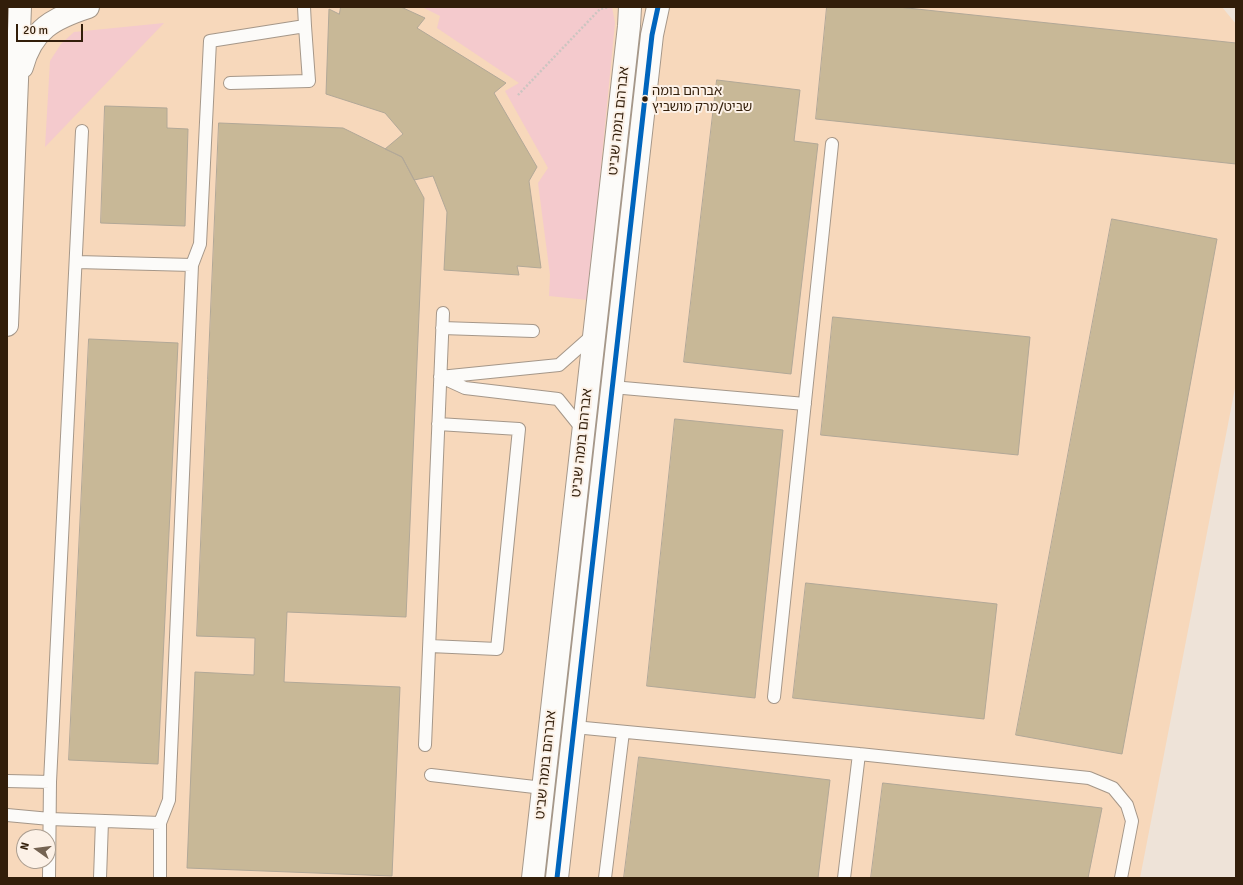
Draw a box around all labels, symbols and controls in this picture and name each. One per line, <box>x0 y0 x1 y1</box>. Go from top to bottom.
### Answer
scale bar <box>18 16 85 42</box>
text: 20 m <box>23 23 48 38</box>
street label: אברהם בומה שביט <box>605 66 633 176</box>
place label: אברהם בומה שביט/מרק מושביץ <box>652 84 752 115</box>
marker: אברהם בומה שביט/מרק מושביץ <box>640 94 650 104</box>
street label: אברהם בומה שביט <box>568 388 596 498</box>
street label: אברהם בומה שביט <box>532 710 560 820</box>
north arrow <box>16 829 56 869</box>
text: N <box>18 841 32 852</box>

